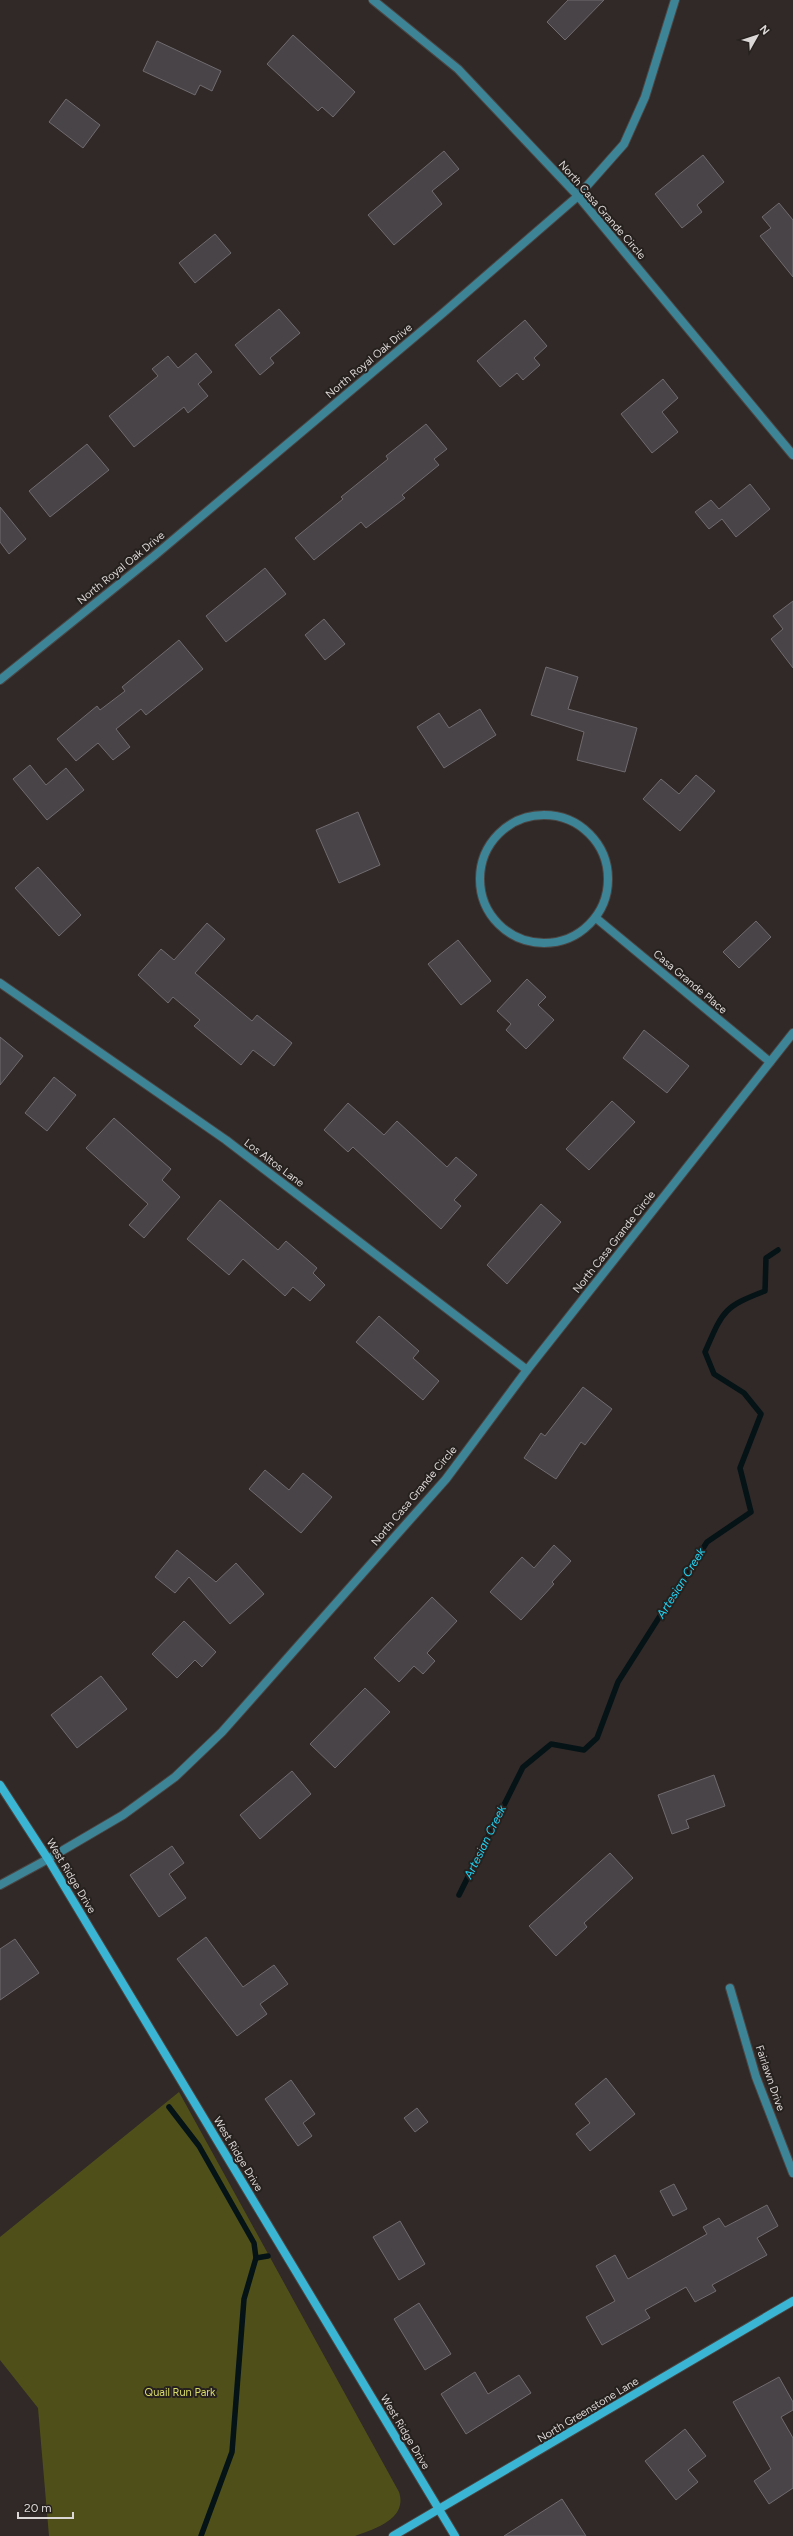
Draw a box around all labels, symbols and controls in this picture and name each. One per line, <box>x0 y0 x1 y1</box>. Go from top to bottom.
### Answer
north arrow <box>737 16 777 56</box>
text: N <box>757 23 772 37</box>
street label: North Casa Grande Circle <box>556 158 648 262</box>
street label: North Royal Oak Drive <box>323 321 415 401</box>
street label: North Royal Oak Drive <box>75 529 167 607</box>
street label: Casa Grande Place <box>650 947 730 1017</box>
street label: Los Altos Lane <box>241 1136 307 1190</box>
street label: North Casa Grande Circle <box>570 1188 658 1296</box>
street label: North Casa Grande Circle <box>368 1443 460 1549</box>
water label: Artesian Creek <box>653 1544 709 1622</box>
water label: Artesian Creek <box>461 1802 509 1882</box>
street label: West Ridge Drive <box>44 1836 98 1916</box>
street label: Fairlawn Drive <box>753 2043 787 2113</box>
street label: West Ridge Drive <box>211 2114 265 2194</box>
street label: North Greenstone Lane <box>535 2375 641 2445</box>
park label: Quail Run Park <box>145 2386 216 2399</box>
street label: West Ridge Drive <box>378 2392 432 2472</box>
scale bar <box>18 2494 73 2520</box>
text: 20 m <box>24 2501 52 2515</box>

